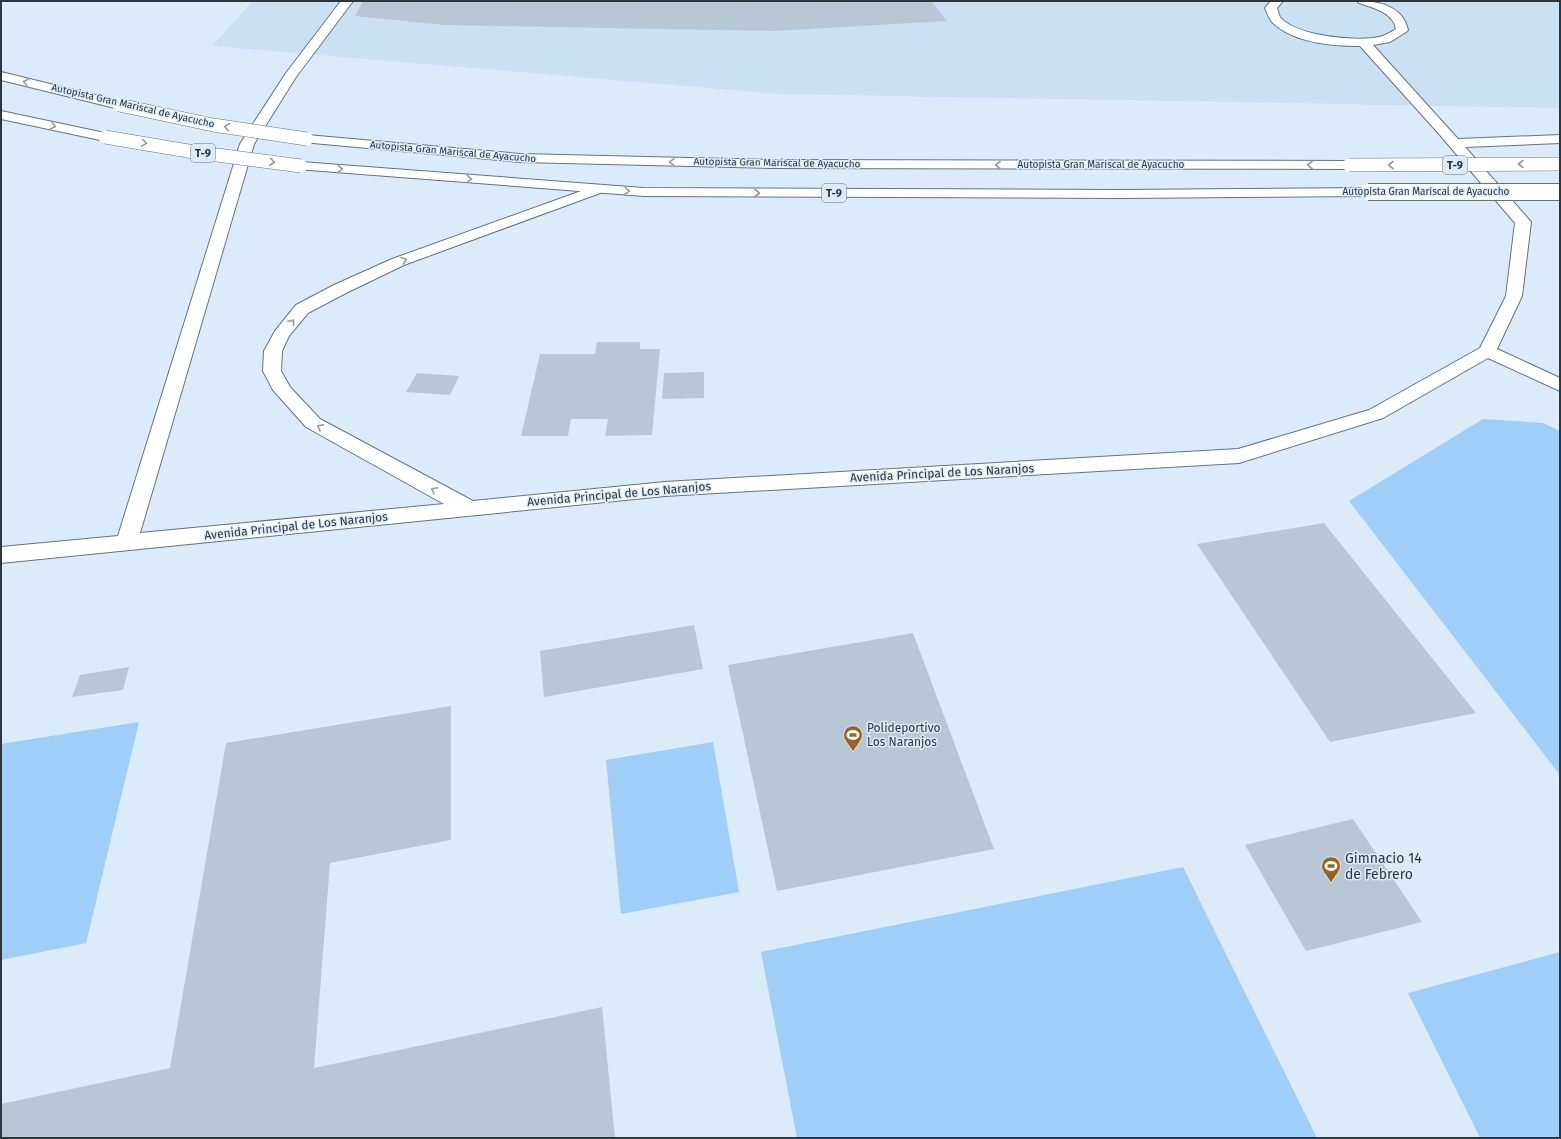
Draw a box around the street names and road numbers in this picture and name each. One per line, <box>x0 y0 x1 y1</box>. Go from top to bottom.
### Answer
street label: Autopista Gran Mariscal de Ayacucho <box>50 81 216 131</box>
street label: Autopista Gran Mariscal de Ayacucho <box>369 139 537 165</box>
road number: T-9 <box>191 144 215 162</box>
street label: Autopista Gran Mariscal de Ayacucho <box>693 156 861 170</box>
road number: T-9 <box>1443 156 1467 174</box>
street label: Autopista Gran Mariscal de Ayacucho <box>1018 159 1185 171</box>
road number: T-9 <box>822 184 846 202</box>
street label: Autopista Gran Mariscal de Ayacucho <box>1343 186 1510 198</box>
street label: Avenida Principal de Los Naranjos <box>850 461 1035 485</box>
street label: Avenida Principal de Los Naranjos <box>527 479 712 509</box>
street label: Avenida Principal de Los Naranjos <box>204 509 389 543</box>

